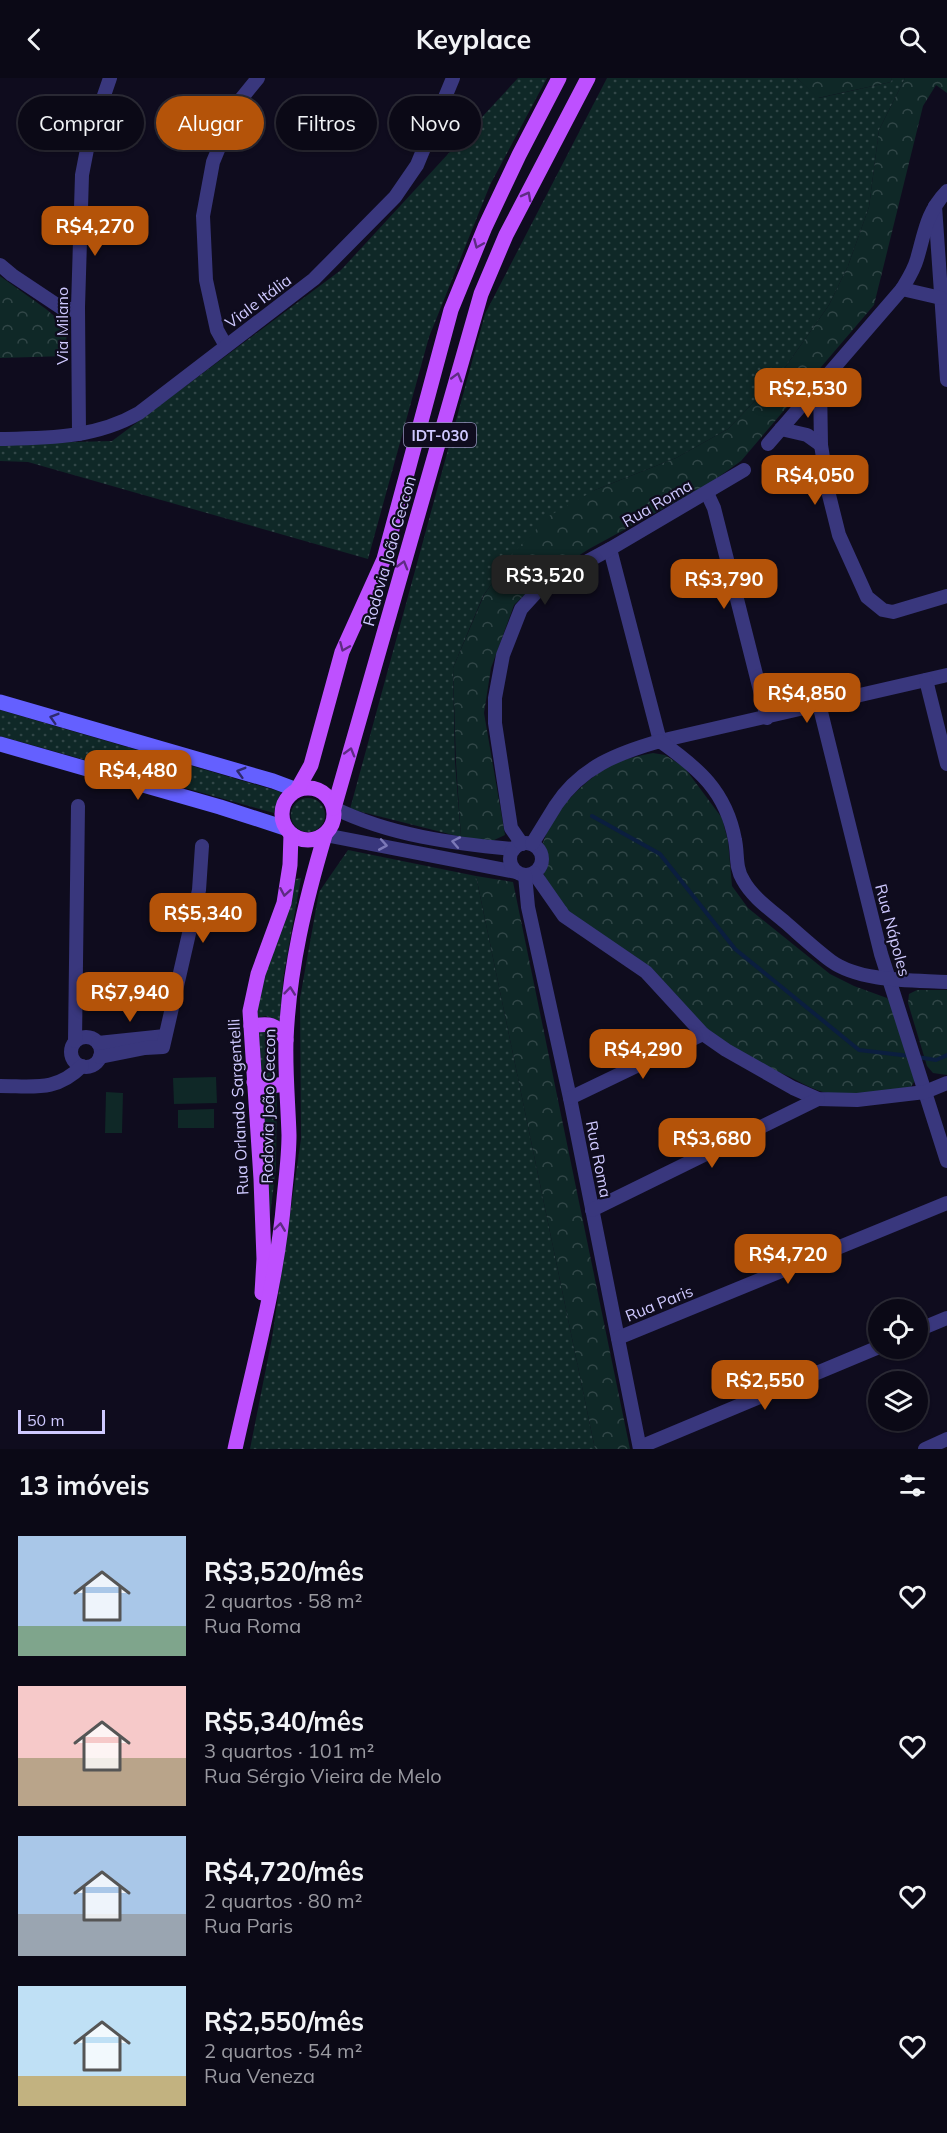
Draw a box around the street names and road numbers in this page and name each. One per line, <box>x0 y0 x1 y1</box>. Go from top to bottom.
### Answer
street label: Viale Itália <box>221 270 295 332</box>
street label: Via Milano <box>52 287 72 365</box>
road number: IDT-030 <box>404 423 476 447</box>
street label: Rodovia João Ceccon <box>358 474 420 628</box>
street label: Rua Roma <box>618 475 696 531</box>
street label: Rua Nápoles <box>871 882 915 978</box>
street label: Rua Orlando Sargentelli <box>223 1018 253 1196</box>
street label: Rodovia João Ceccon <box>257 1028 279 1184</box>
street label: Rua Roma <box>582 1119 616 1199</box>
street label: Rua Paris <box>622 1280 696 1326</box>

